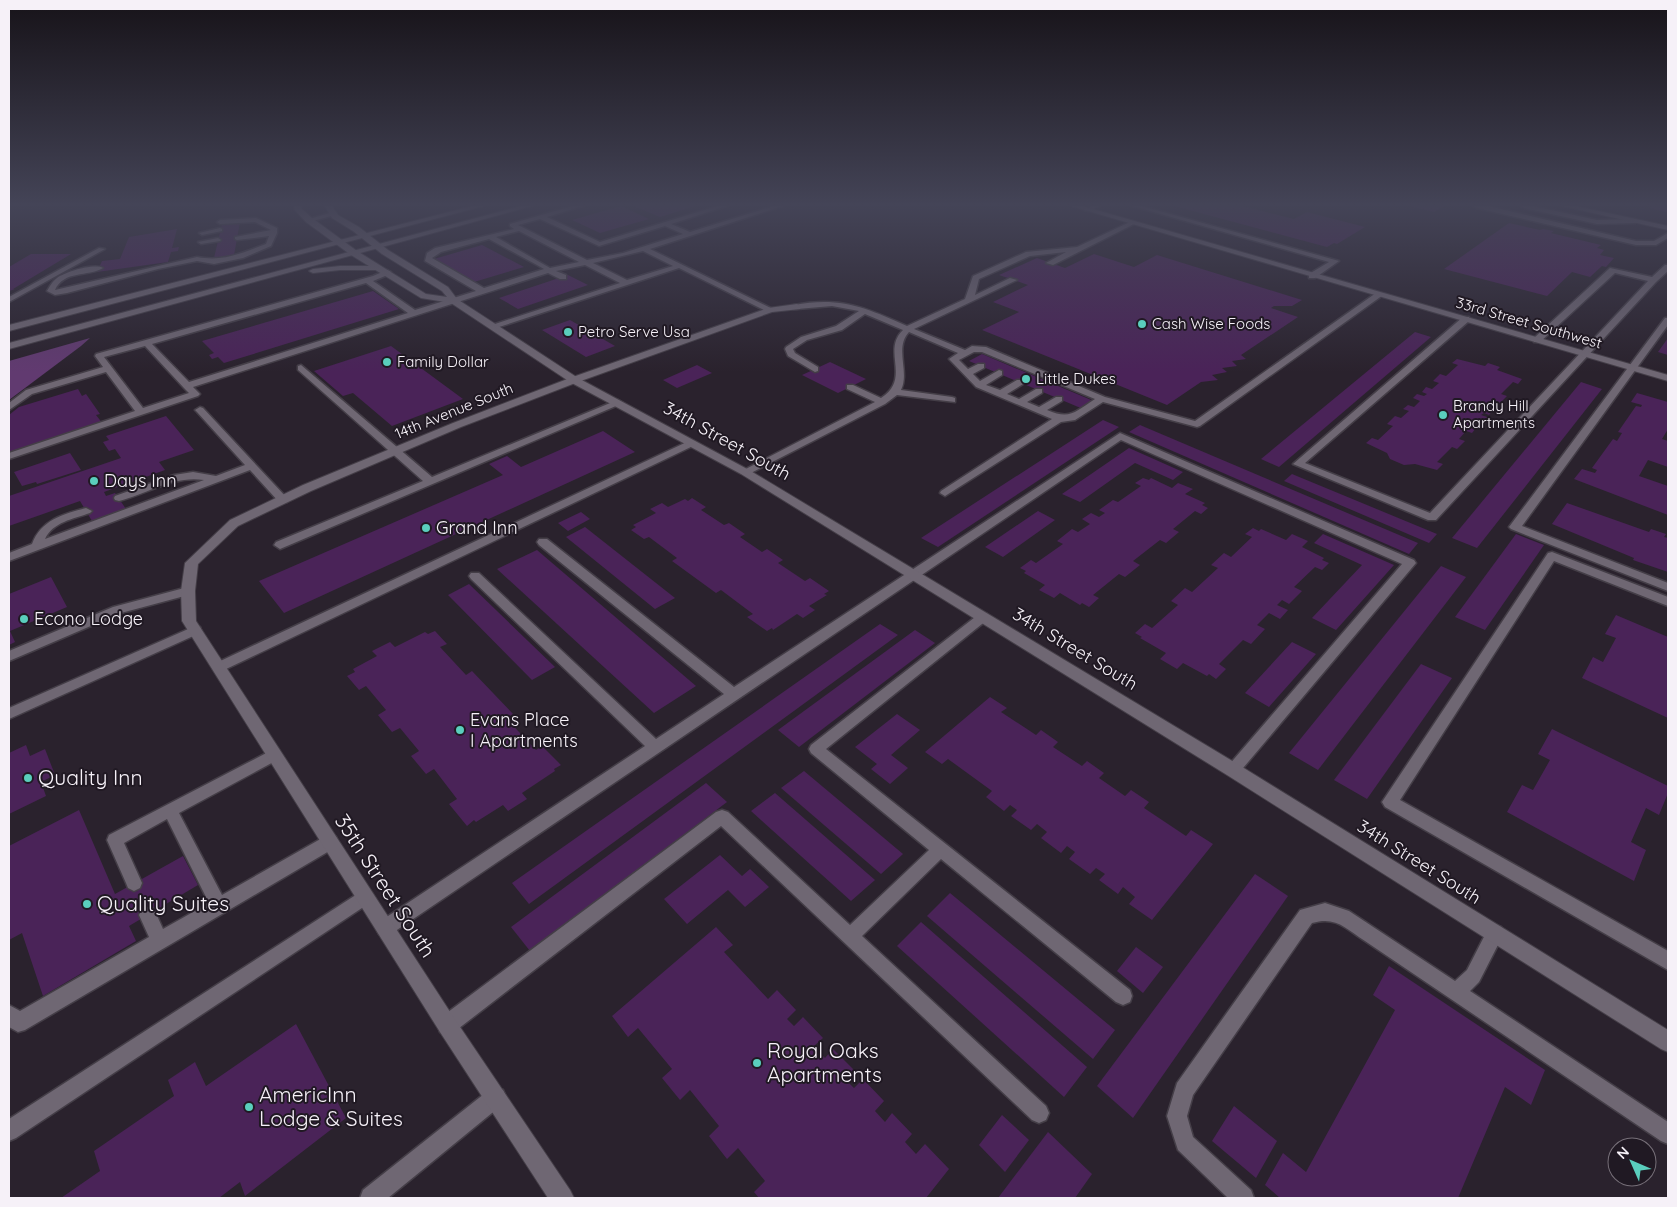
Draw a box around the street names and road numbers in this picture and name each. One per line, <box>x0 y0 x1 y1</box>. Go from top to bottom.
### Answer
street label: 33rd Street Southwest <box>1454 293 1604 352</box>
street label: 14th Avenue South <box>392 378 516 443</box>
street label: 34th Street South <box>660 396 795 485</box>
street label: 34th Street South <box>1009 602 1142 695</box>
street label: 35th Street South <box>330 809 442 962</box>
street label: 34th Street South <box>1353 814 1485 909</box>

